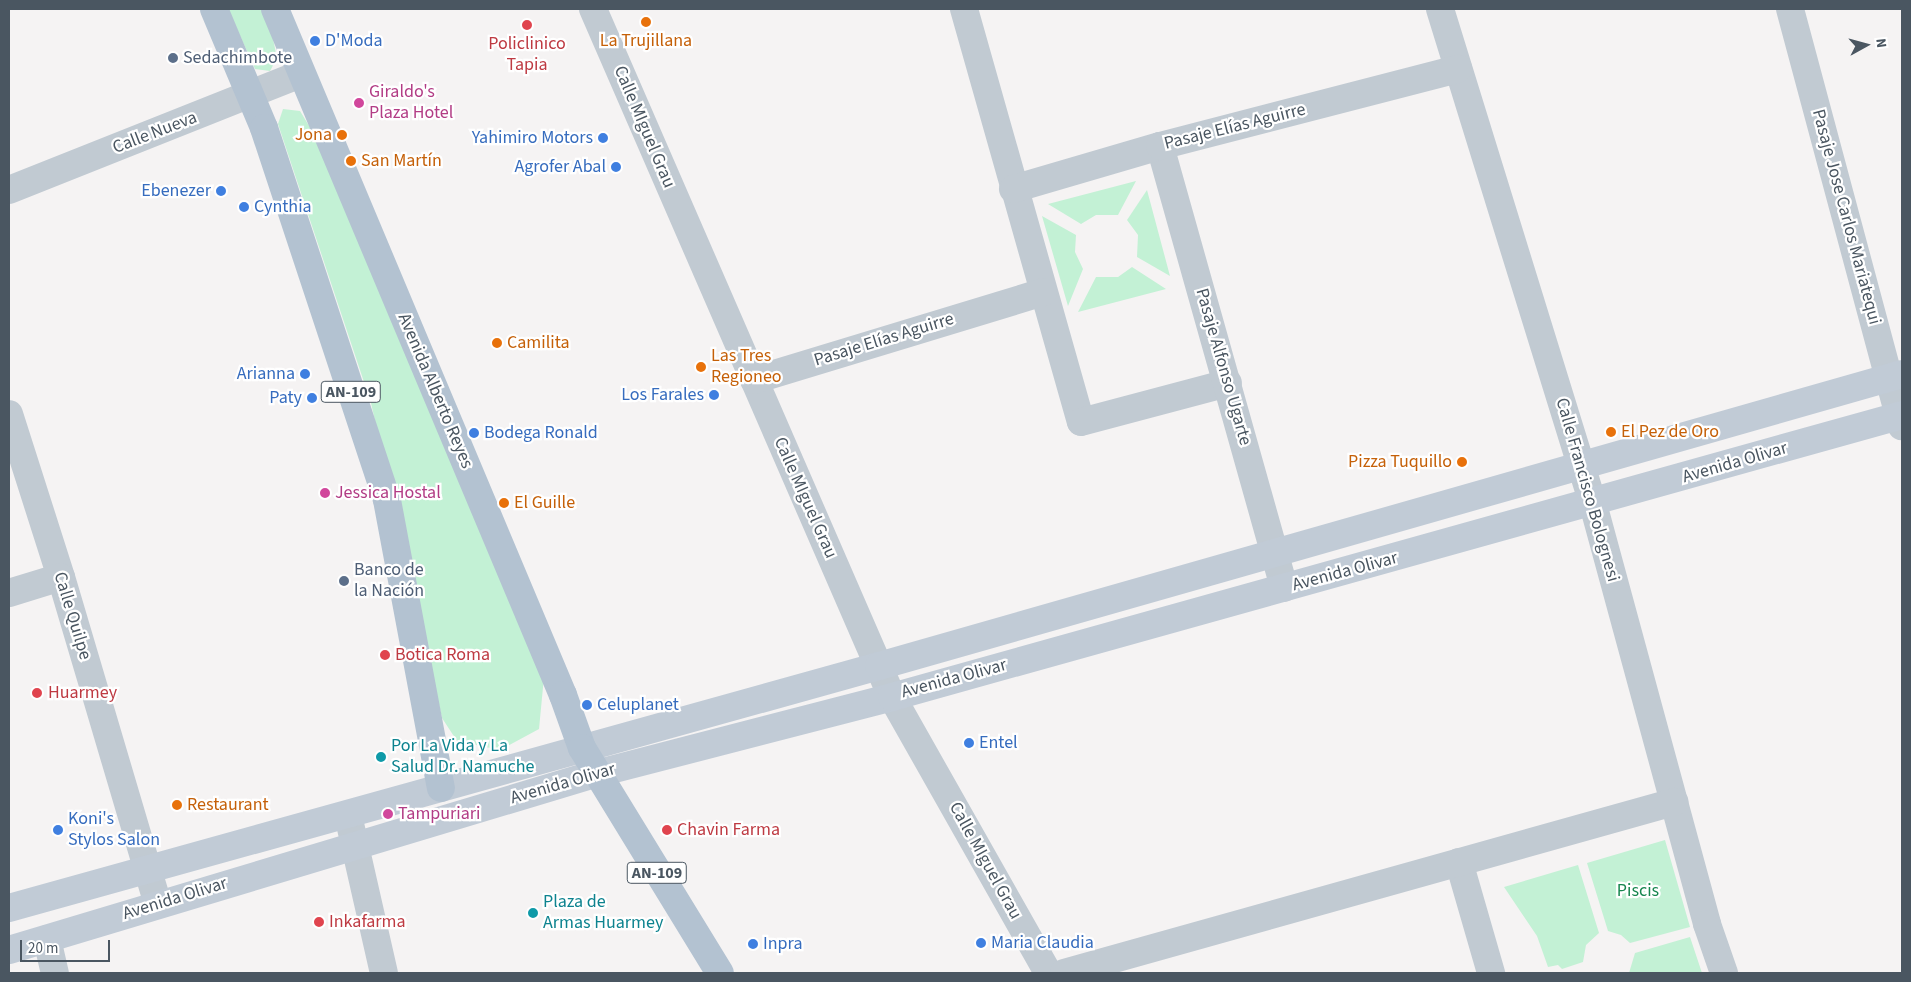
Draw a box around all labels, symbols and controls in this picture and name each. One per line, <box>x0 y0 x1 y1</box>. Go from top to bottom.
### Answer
marker: La Trujillana <box>640 16 652 28</box>
marker: Policlinico Tapia <box>520 18 534 32</box>
north arrow <box>1841 20 1891 70</box>
place label: D'Moda <box>325 30 382 52</box>
place label: La Trujillana <box>600 30 692 52</box>
place label: Policlinico Tapia <box>488 34 566 76</box>
marker: D'Moda <box>309 35 321 47</box>
text: N <box>1870 37 1891 49</box>
place label: Sedachimbote <box>183 47 292 69</box>
marker: Sedachimbote <box>167 52 179 64</box>
street label: Calle MIguel Grau <box>609 63 679 191</box>
place label: Giraldo's Plaza Hotel <box>369 82 453 125</box>
marker: Giraldo's Plaza Hotel <box>353 97 365 109</box>
street label: Pasaje Elías Aguirre <box>1162 99 1308 155</box>
street label: Calle Nueva <box>110 107 200 159</box>
street label: Pasaje Jose Carlos Mariatequi <box>1807 107 1885 327</box>
place label: Jona <box>295 124 332 146</box>
place label: Yahimiro Motors <box>472 127 593 149</box>
marker: Jona <box>336 129 348 141</box>
marker: Yahimiro Motors <box>597 132 609 144</box>
place label: San Martín <box>361 150 442 172</box>
marker: San Martín <box>345 155 357 167</box>
place label: Agrofer Abal <box>514 156 606 178</box>
marker: Agrofer Abal <box>610 161 622 173</box>
place label: Ebenezer <box>141 180 211 202</box>
marker: Ebenezer <box>215 185 227 197</box>
place label: Cynthia <box>254 196 312 218</box>
marker: Cynthia <box>238 201 250 213</box>
street label: Pasaje Alfonso Ugarte <box>1190 286 1256 448</box>
street label: Pasaje Elías Aguirre <box>811 308 957 372</box>
street label: Avenida Alberto Reyes <box>393 310 477 472</box>
place label: Camilita <box>507 332 569 354</box>
marker: Camilita <box>491 337 503 349</box>
place label: Las Tres Regioneo <box>711 346 782 388</box>
marker: Las Tres Regioneo <box>695 361 707 373</box>
place label: Arianna <box>237 363 295 385</box>
marker: Arianna <box>299 368 311 380</box>
road number: AN-109 <box>320 378 382 406</box>
place label: Los Farales <box>621 384 704 406</box>
place label: Paty <box>269 387 302 409</box>
marker: Los Farales <box>708 389 720 401</box>
marker: Paty <box>306 392 318 404</box>
street label: Calle Francisco Bolognesi <box>1550 396 1624 584</box>
place label: El Pez de Oro <box>1621 421 1719 443</box>
place label: Bodega Ronald <box>484 422 598 444</box>
marker: El Pez de Oro <box>1605 426 1617 438</box>
marker: Bodega Ronald <box>468 427 480 439</box>
street label: Calle MIguel Grau <box>769 434 841 562</box>
street label: Avenida Olivar <box>1680 438 1790 488</box>
place label: Pizza Tuquillo <box>1348 451 1452 473</box>
marker: Pizza Tuquillo <box>1456 456 1468 468</box>
place label: Jessica Hostal <box>335 482 441 504</box>
marker: Jessica Hostal <box>319 487 331 499</box>
place label: El Guille <box>514 492 575 514</box>
marker: El Guille <box>498 497 510 509</box>
street label: Avenida Olivar <box>1290 548 1400 596</box>
place label: Banco de la Nación <box>354 560 424 602</box>
street label: Calle Quilpe <box>48 569 96 663</box>
marker: Banco de la Nación <box>338 575 350 587</box>
place label: Botica Roma <box>395 644 490 666</box>
marker: Botica Roma <box>379 649 391 661</box>
street label: Avenida Olivar <box>899 655 1009 703</box>
place label: Huarmey <box>48 682 117 704</box>
marker: Huarmey <box>30 686 44 700</box>
place label: Celuplanet <box>597 694 679 716</box>
marker: Celuplanet <box>581 699 593 711</box>
place label: Entel <box>979 732 1018 754</box>
place label: Por La Vida y La Salud Dr. Namuche <box>391 736 534 779</box>
marker: Entel <box>963 737 975 749</box>
marker: Por La Vida y La Salud Dr. Namuche <box>375 751 387 763</box>
street label: Avenida Olivar <box>508 759 618 809</box>
place label: Restaurant <box>187 794 269 816</box>
marker: Restaurant <box>171 799 183 811</box>
street label: Calle MIguel Grau <box>944 799 1026 923</box>
place label: Tampuriari <box>398 803 481 825</box>
marker: Tampuriari <box>382 808 394 820</box>
place label: Koni's Stylos Salon <box>68 809 160 852</box>
place label: Chavin Farma <box>677 819 780 841</box>
marker: Koni's Stylos Salon <box>52 824 64 836</box>
marker: Chavin Farma <box>661 824 673 836</box>
road number: AN-109 <box>626 860 688 886</box>
street label: Avenida Olivar <box>120 873 230 925</box>
park label: Piscis <box>1617 880 1659 902</box>
place label: Plaza de Armas Huarmey <box>543 892 663 934</box>
marker: Plaza de Armas Huarmey <box>527 907 539 919</box>
place label: Inkafarma <box>329 911 406 933</box>
marker: Inkafarma <box>313 916 325 928</box>
scale bar <box>22 930 112 962</box>
place label: Maria Claudia <box>991 932 1094 954</box>
place label: Inpra <box>763 933 802 955</box>
marker: Maria Claudia <box>975 937 987 949</box>
text: 20 m <box>28 938 58 959</box>
marker: Inpra <box>747 938 759 950</box>

